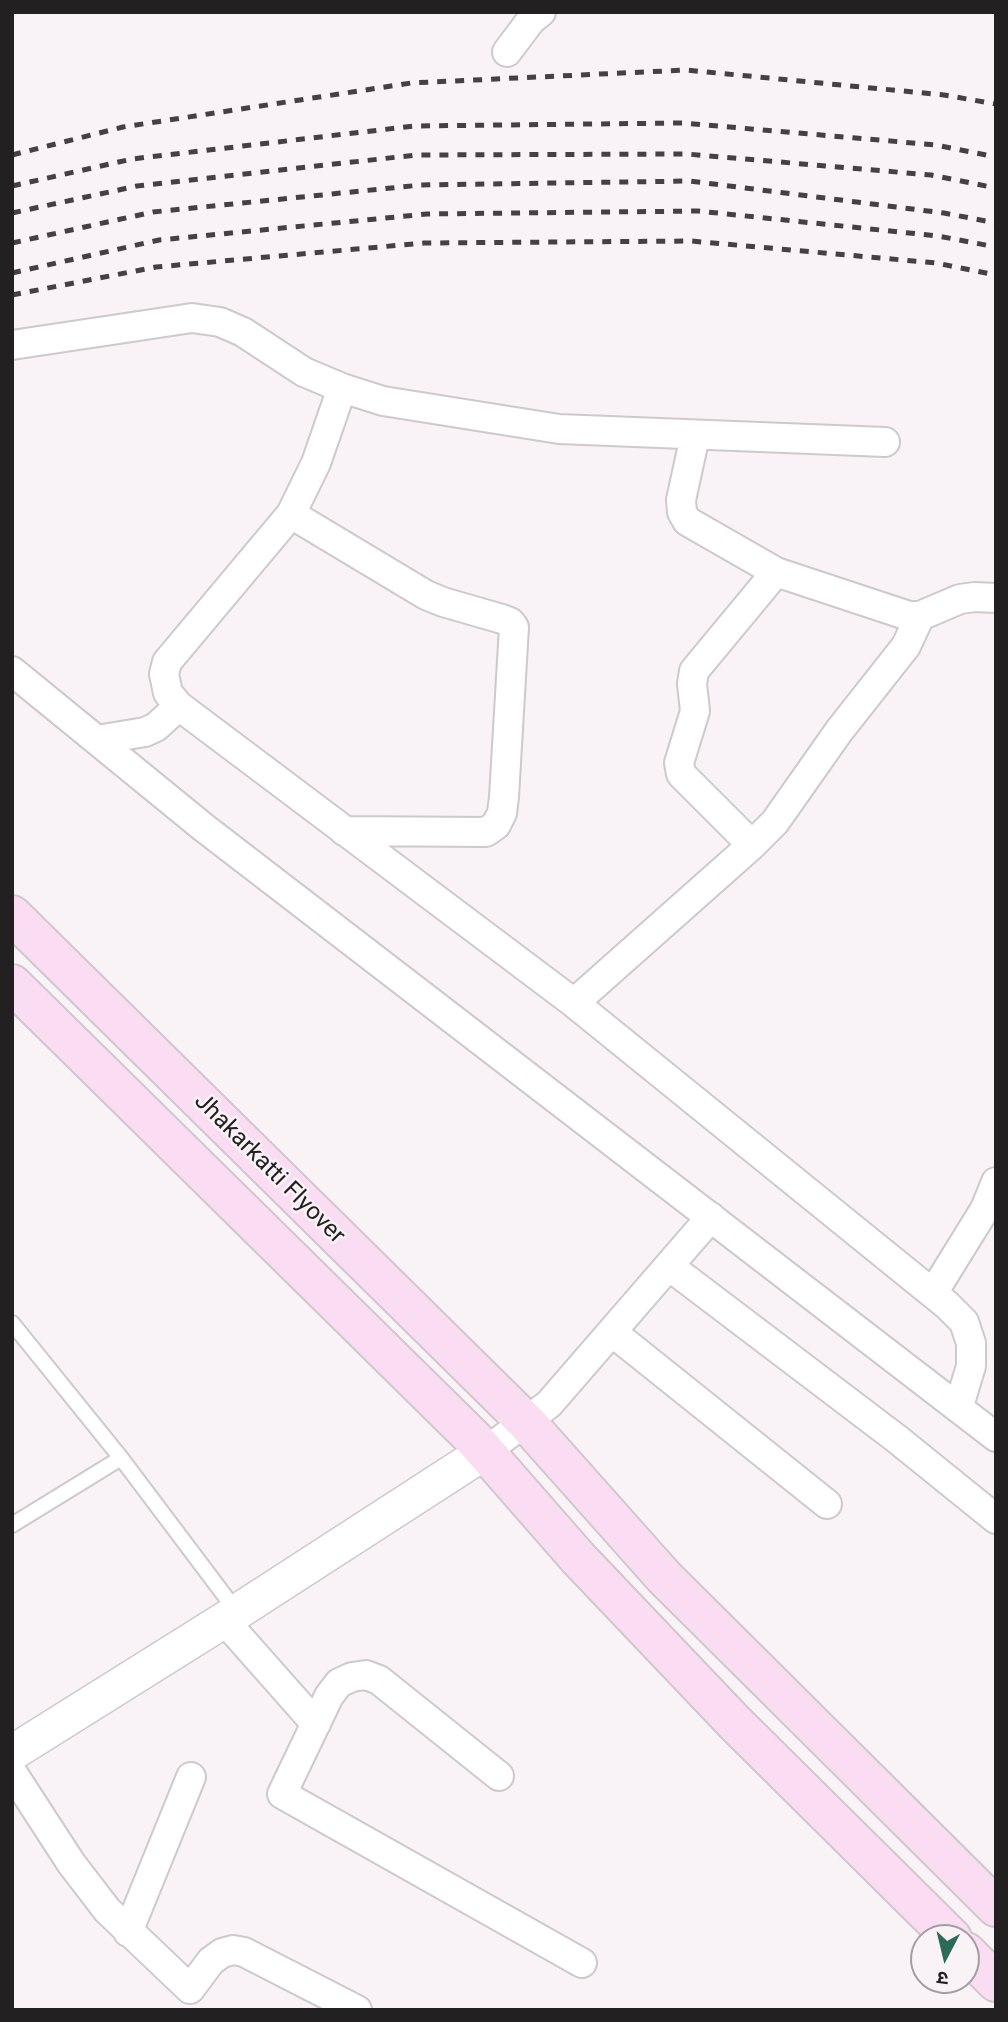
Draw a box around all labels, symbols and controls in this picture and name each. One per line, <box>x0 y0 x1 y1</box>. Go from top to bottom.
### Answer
street label: Jhakarkatti Flyover <box>188 1088 350 1250</box>
north arrow <box>910 1924 980 1994</box>
text: उ <box>936 1966 950 1990</box>

